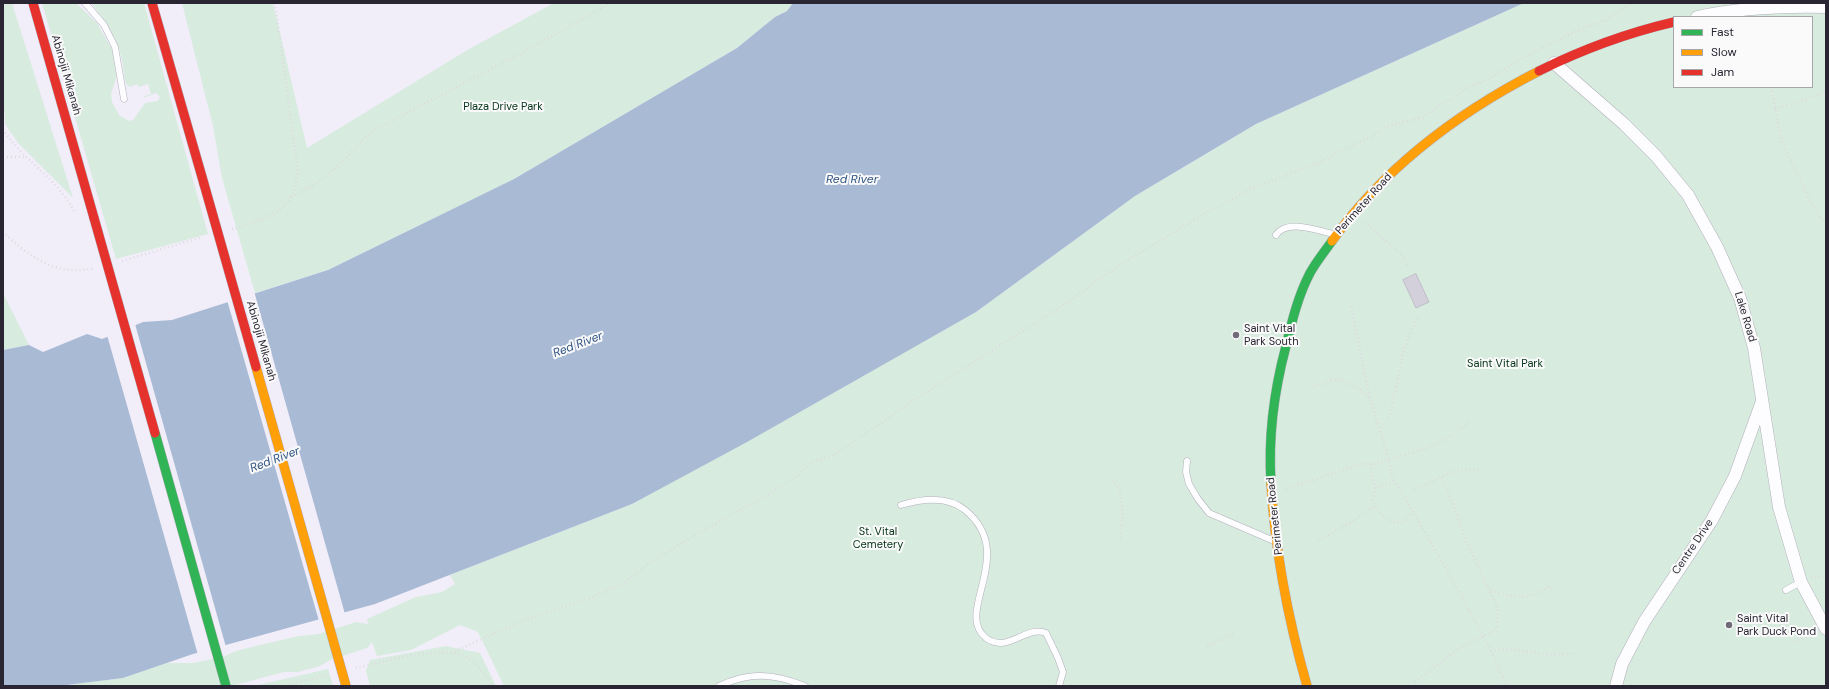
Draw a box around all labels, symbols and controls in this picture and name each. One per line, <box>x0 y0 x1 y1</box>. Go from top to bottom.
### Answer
legend <box>1673 16 1813 88</box>
text: Fast <box>1711 24 1734 40</box>
street label: Abinojii Mikanah <box>48 34 84 116</box>
text: Slow <box>1711 44 1737 60</box>
text: Jam <box>1711 64 1734 80</box>
park label: Plaza Drive Park <box>463 100 543 114</box>
street label: Perimeter Road <box>1333 171 1395 237</box>
water label: Red River <box>826 173 878 187</box>
street label: Lake Road <box>1731 290 1759 344</box>
street label: Abinojii Mikanah <box>243 300 279 382</box>
place label: Saint Vital Park South <box>1244 322 1298 348</box>
water label: Red River <box>551 329 605 361</box>
marker: Saint Vital Park South <box>1231 330 1241 340</box>
park label: Saint Vital Park <box>1467 357 1543 371</box>
water label: Red River <box>248 444 302 476</box>
street label: Perimeter Road <box>1264 477 1286 555</box>
street label: Centre Drive <box>1670 517 1716 577</box>
park label: St. Vital Cemetery <box>853 525 903 551</box>
place label: Saint Vital Park Duck Pond <box>1737 612 1816 638</box>
marker: Saint Vital Park Duck Pond <box>1724 620 1734 630</box>

